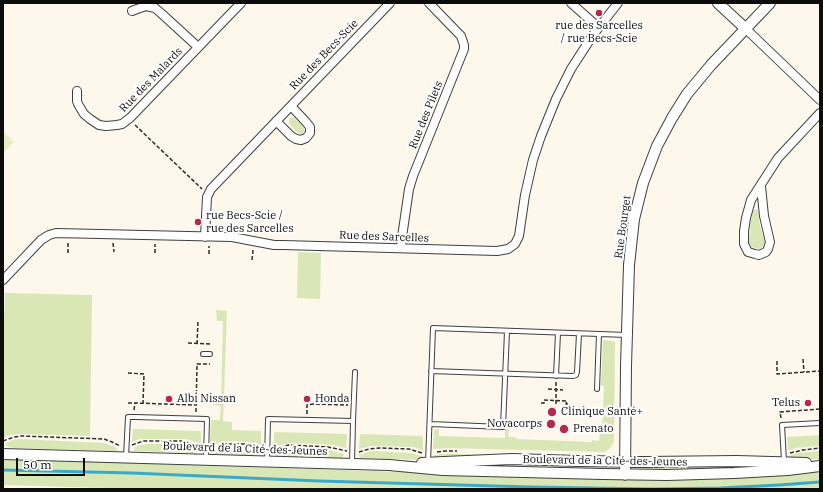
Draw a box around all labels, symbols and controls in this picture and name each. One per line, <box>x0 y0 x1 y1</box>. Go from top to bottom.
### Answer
marker: rue des Sarcelles / rue Becs-Scie <box>594 8 604 18</box>
street label: Rue des Becs-Scie <box>287 17 361 93</box>
place label: rue des Sarcelles / rue Becs-Scie <box>555 19 643 45</box>
street label: Rue des Malards <box>117 45 185 115</box>
street label: Rue des Pilets <box>406 79 446 151</box>
street label: Rue Bourget <box>612 195 634 259</box>
place label: rue Becs-Scie / rue des Sarcelles <box>206 209 294 235</box>
marker: rue Becs-Scie / rue des Sarcelles <box>193 217 203 227</box>
street label: Rue des Sarcelles <box>339 229 429 245</box>
place label: Albi Nissan <box>177 392 236 406</box>
place label: Honda <box>315 392 350 406</box>
marker: Albi Nissan <box>164 394 174 404</box>
marker: Honda <box>302 394 312 404</box>
place label: Telus <box>772 396 800 410</box>
marker: Telus <box>803 398 813 408</box>
place label: Clinique Santé+ <box>561 405 643 419</box>
marker: Clinique Santé+ <box>546 406 558 418</box>
place label: Novacorps <box>487 417 542 431</box>
marker: Novacorps <box>545 418 557 430</box>
place label: Prenato <box>573 422 614 436</box>
marker: Prenato <box>558 423 570 435</box>
street label: Boulevard de la Cité-des-Jeunes <box>162 440 328 458</box>
scale bar <box>18 450 87 476</box>
street label: Boulevard de la Cité-des-Jeunes <box>522 453 688 469</box>
text: 50 m <box>23 457 52 472</box>

